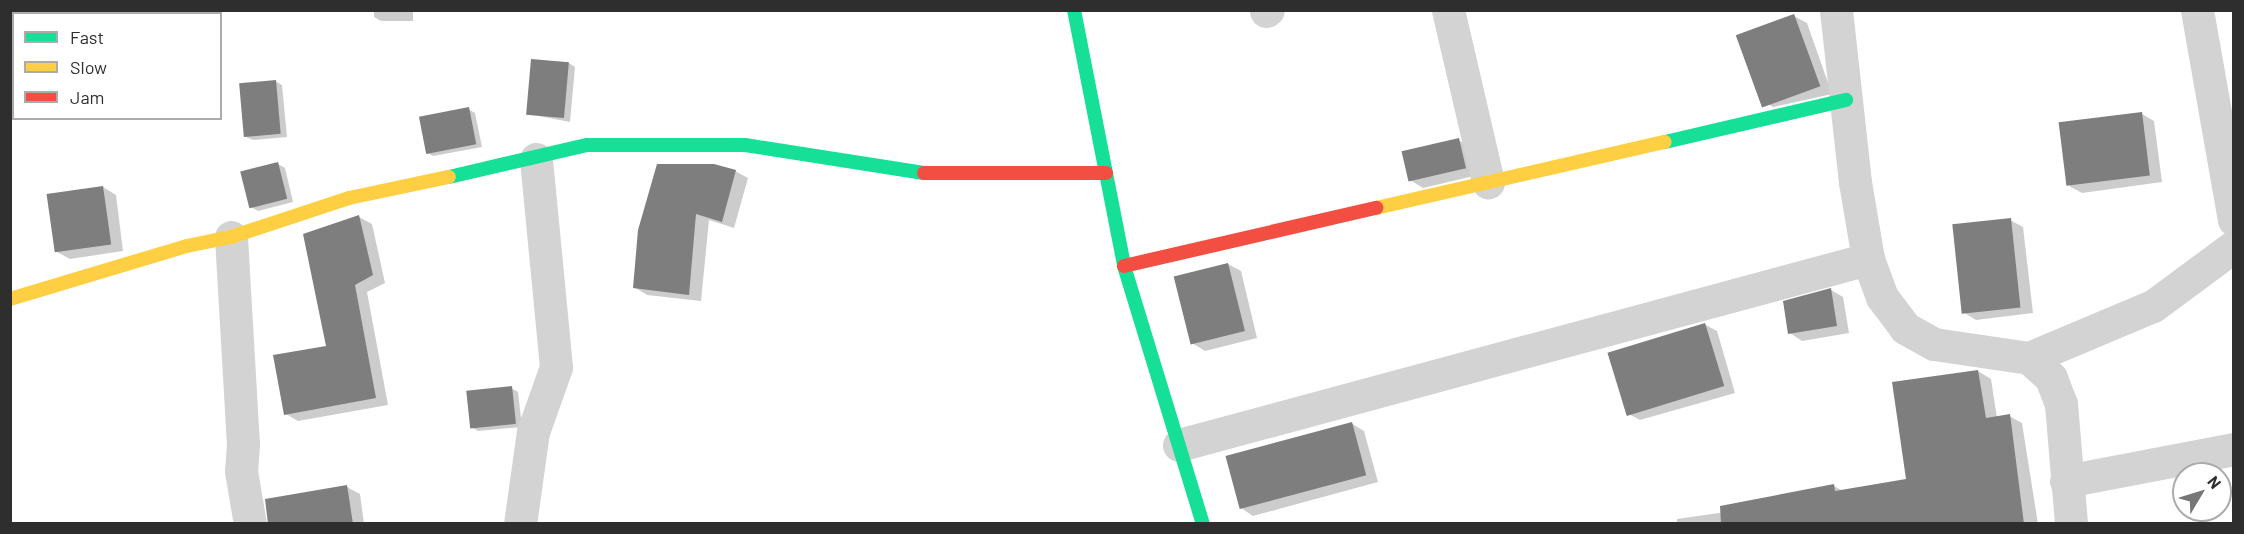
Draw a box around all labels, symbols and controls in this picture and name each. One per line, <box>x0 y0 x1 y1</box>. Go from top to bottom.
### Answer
legend <box>12 12 222 120</box>
text: Fast <box>70 26 104 48</box>
text: Slow <box>70 56 107 78</box>
text: Jam <box>70 86 104 108</box>
north arrow <box>2172 462 2232 522</box>
text: N <box>2204 472 2226 492</box>

